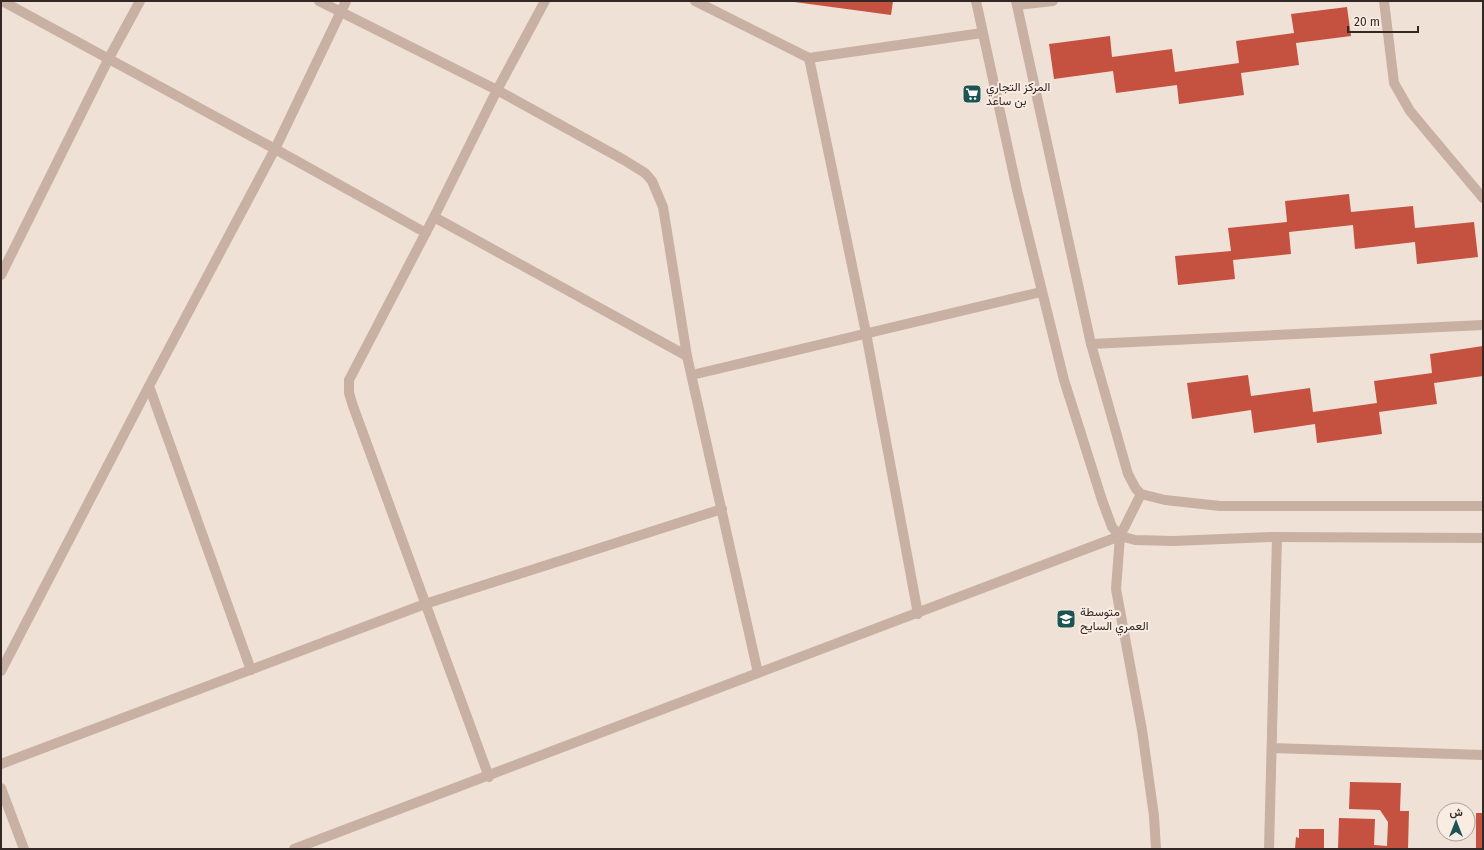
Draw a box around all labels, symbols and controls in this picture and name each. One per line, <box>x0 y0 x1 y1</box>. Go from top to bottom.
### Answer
scale bar <box>1348 8 1418 34</box>
text: 20 m <box>1354 15 1380 29</box>
place label: المركز التجاري بن ساعد <box>986 80 1050 109</box>
supermarket icon: المركز التجاري بن ساعد <box>961 83 983 105</box>
place label: متوسطة العمري السايح <box>1080 605 1148 636</box>
school or university icon: متوسطة العمري السايح <box>1055 608 1077 630</box>
north arrow <box>1436 802 1476 842</box>
text: ش <box>1449 806 1463 819</box>

